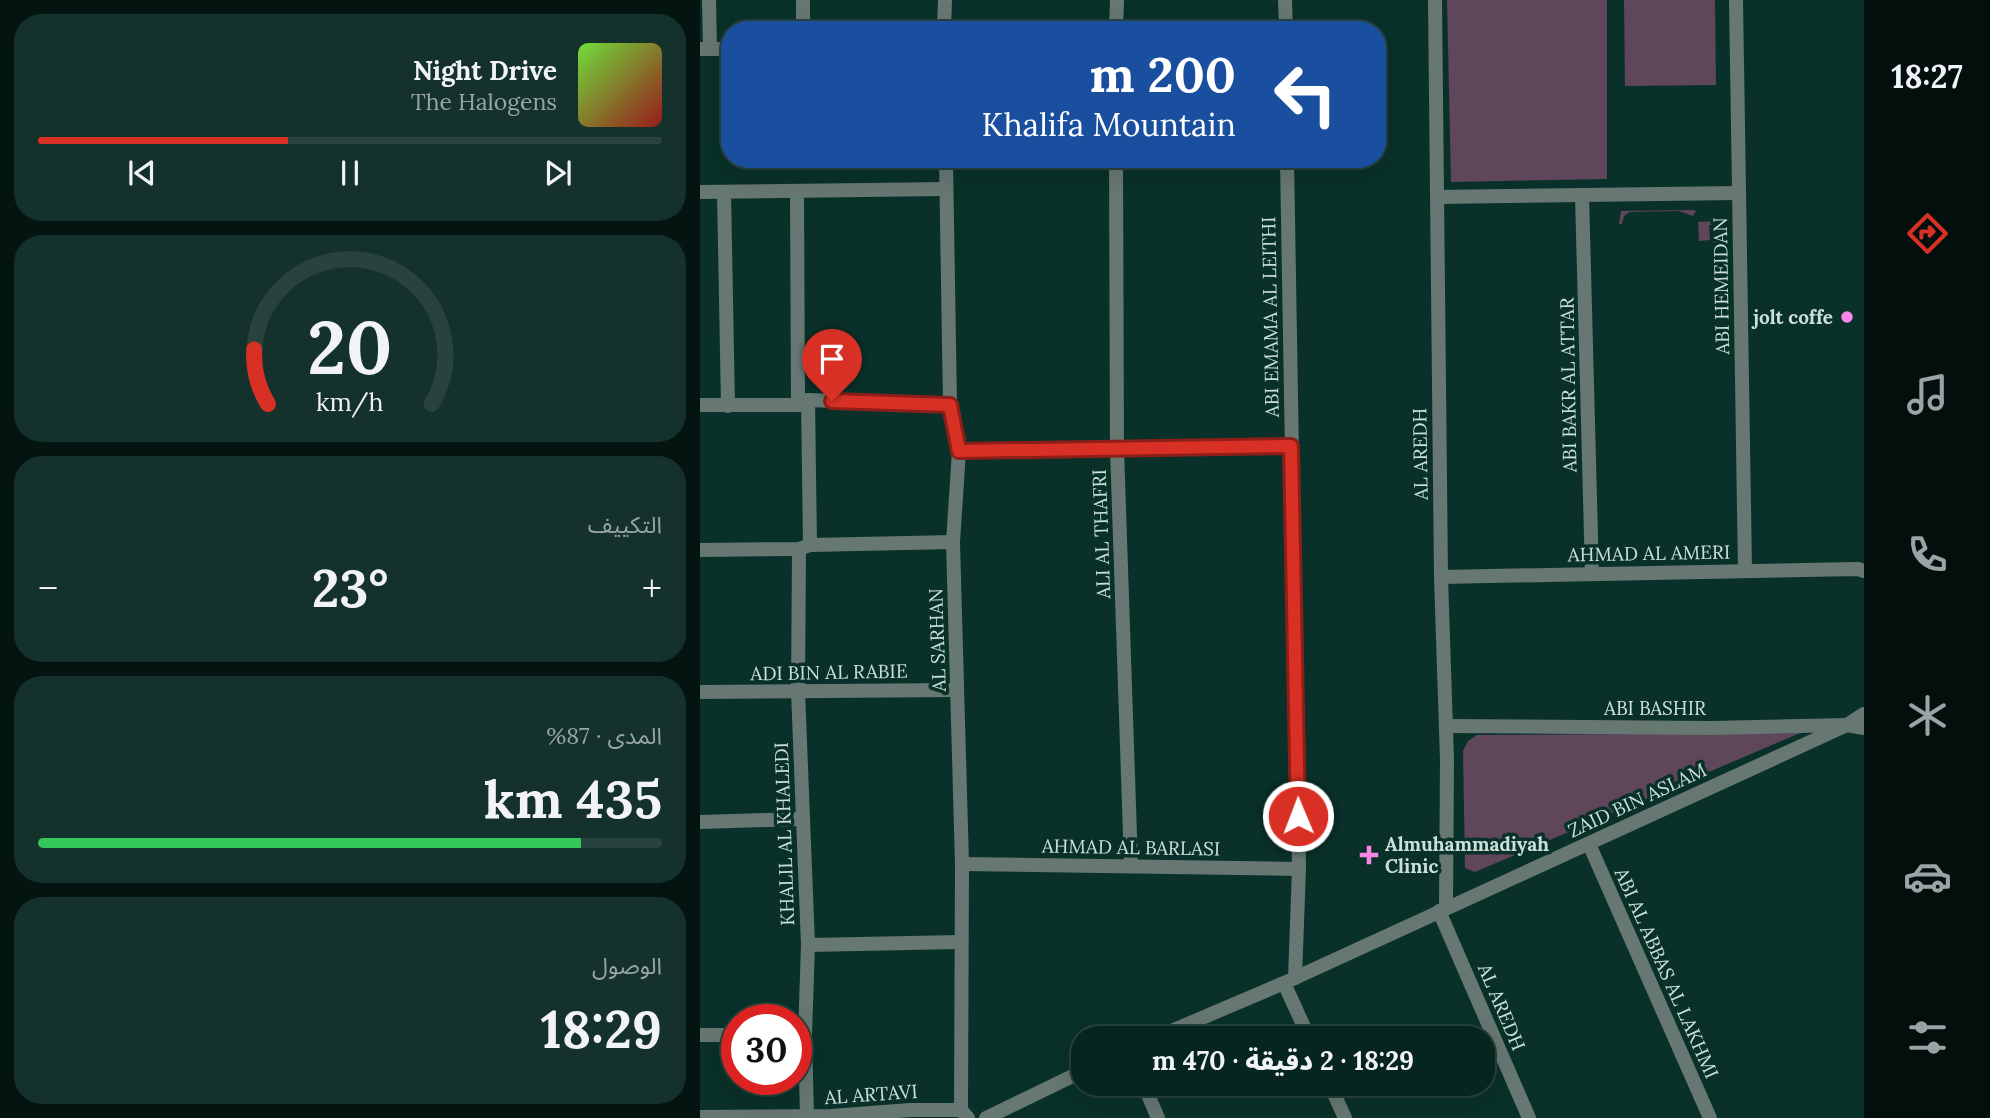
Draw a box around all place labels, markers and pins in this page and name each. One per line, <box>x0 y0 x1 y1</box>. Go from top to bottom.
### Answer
place label: jolt coffe <box>1751 305 1833 329</box>
marker: jolt coffe <box>1839 309 1855 325</box>
pin <box>802 329 862 401</box>
place label: Almuhammadiyah Clinic <box>1385 832 1549 878</box>
marker: Almuhammadiyah Clinic <box>1359 845 1379 865</box>

